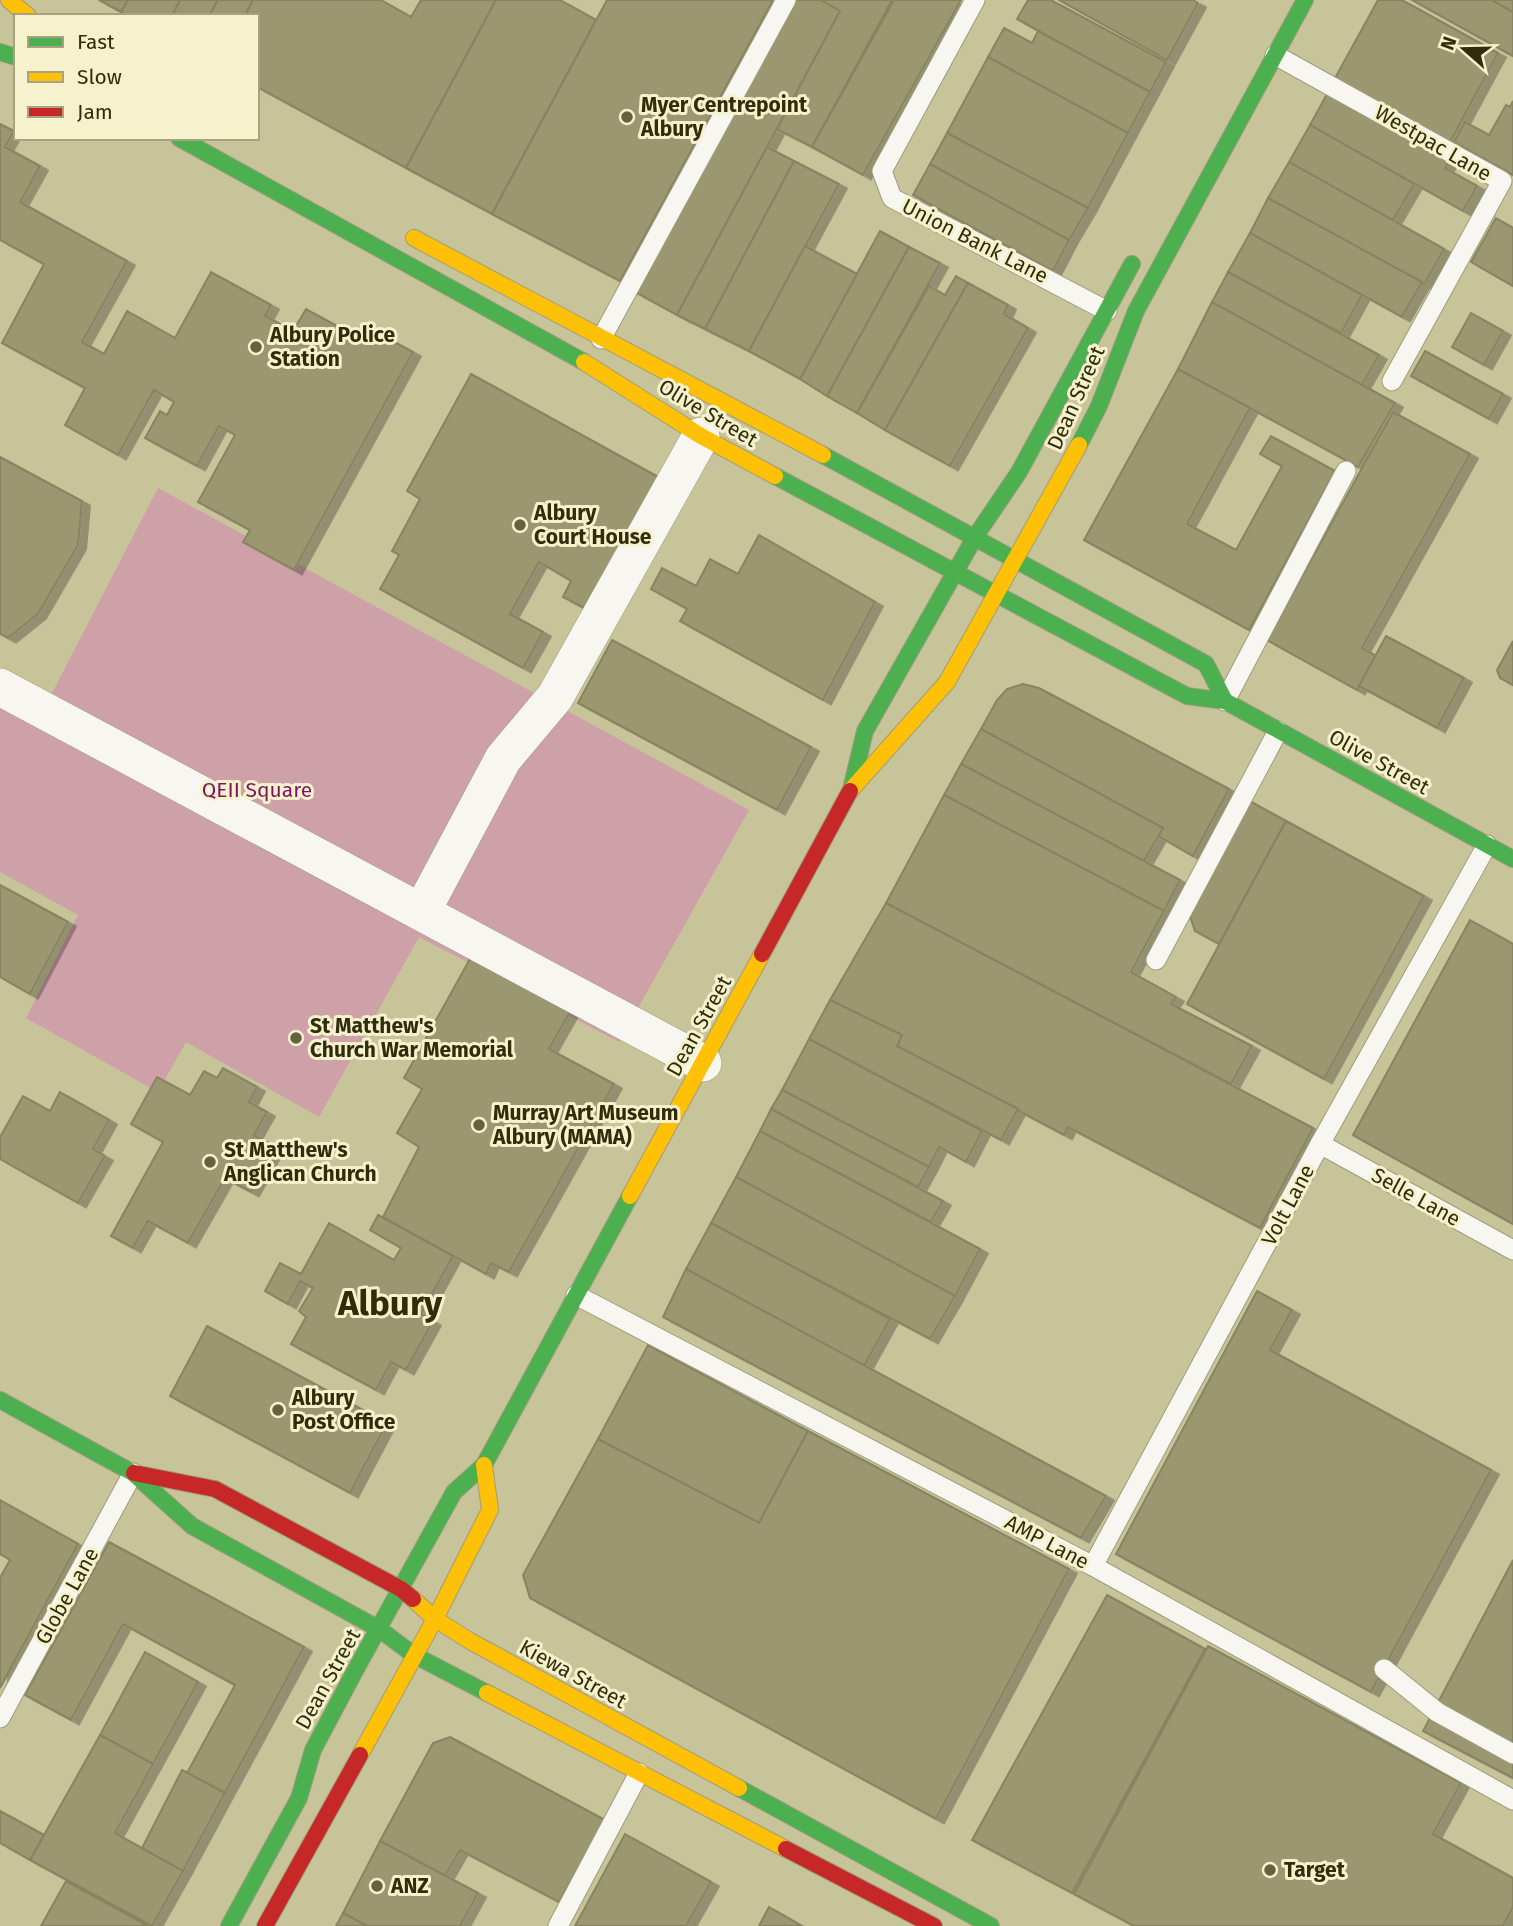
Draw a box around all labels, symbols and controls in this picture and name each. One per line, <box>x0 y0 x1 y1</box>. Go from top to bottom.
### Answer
legend <box>14 14 259 140</box>
north arrow <box>1429 14 1499 84</box>
text: Fast <box>77 29 115 55</box>
text: N <box>1436 33 1461 53</box>
text: Slow <box>77 64 122 90</box>
place label: Myer Centrepoint Albury <box>640 92 808 142</box>
text: Jam <box>77 99 113 125</box>
street label: Westpac Lane <box>1370 99 1496 187</box>
marker: Myer Centrepoint Albury <box>619 109 635 125</box>
street label: Union Bank Lane <box>898 193 1052 289</box>
place label: Albury Police Station <box>269 322 395 372</box>
marker: Albury Police Station <box>248 339 264 355</box>
street label: Dean Street <box>1042 342 1111 454</box>
street label: Olive Street <box>654 373 763 453</box>
place label: Albury Court House <box>533 500 652 550</box>
marker: Albury Court House <box>512 517 528 533</box>
street label: Olive Street <box>1324 724 1434 800</box>
park label: QEII Square <box>202 777 312 803</box>
street label: Dean Street <box>661 971 737 1081</box>
place label: St Matthew's Church War Memorial <box>310 1013 514 1063</box>
marker: St Matthew's Church War Memorial <box>288 1030 304 1046</box>
place label: Murray Art Museum Albury (MAMA) <box>492 1100 679 1150</box>
marker: Murray Art Museum Albury (MAMA) <box>471 1117 487 1133</box>
place label: St Matthew's Anglican Church <box>223 1137 377 1187</box>
marker: St Matthew's Anglican Church <box>202 1154 218 1170</box>
street label: Volt Lane <box>1256 1160 1320 1250</box>
street label: Selle Lane <box>1367 1162 1465 1232</box>
district label: Albury <box>337 1282 443 1324</box>
place label: Albury Post Office <box>291 1385 396 1435</box>
marker: Albury Post Office <box>270 1402 286 1418</box>
street label: AMP Lane <box>1000 1509 1094 1575</box>
street label: Globe Lane <box>30 1543 104 1649</box>
street label: Dean Street <box>290 1624 366 1734</box>
street label: Kiewa Street <box>515 1634 631 1714</box>
place label: Target <box>1284 1857 1346 1883</box>
marker: Target <box>1262 1862 1278 1878</box>
place label: ANZ <box>390 1873 429 1899</box>
marker: ANZ <box>369 1878 385 1894</box>

